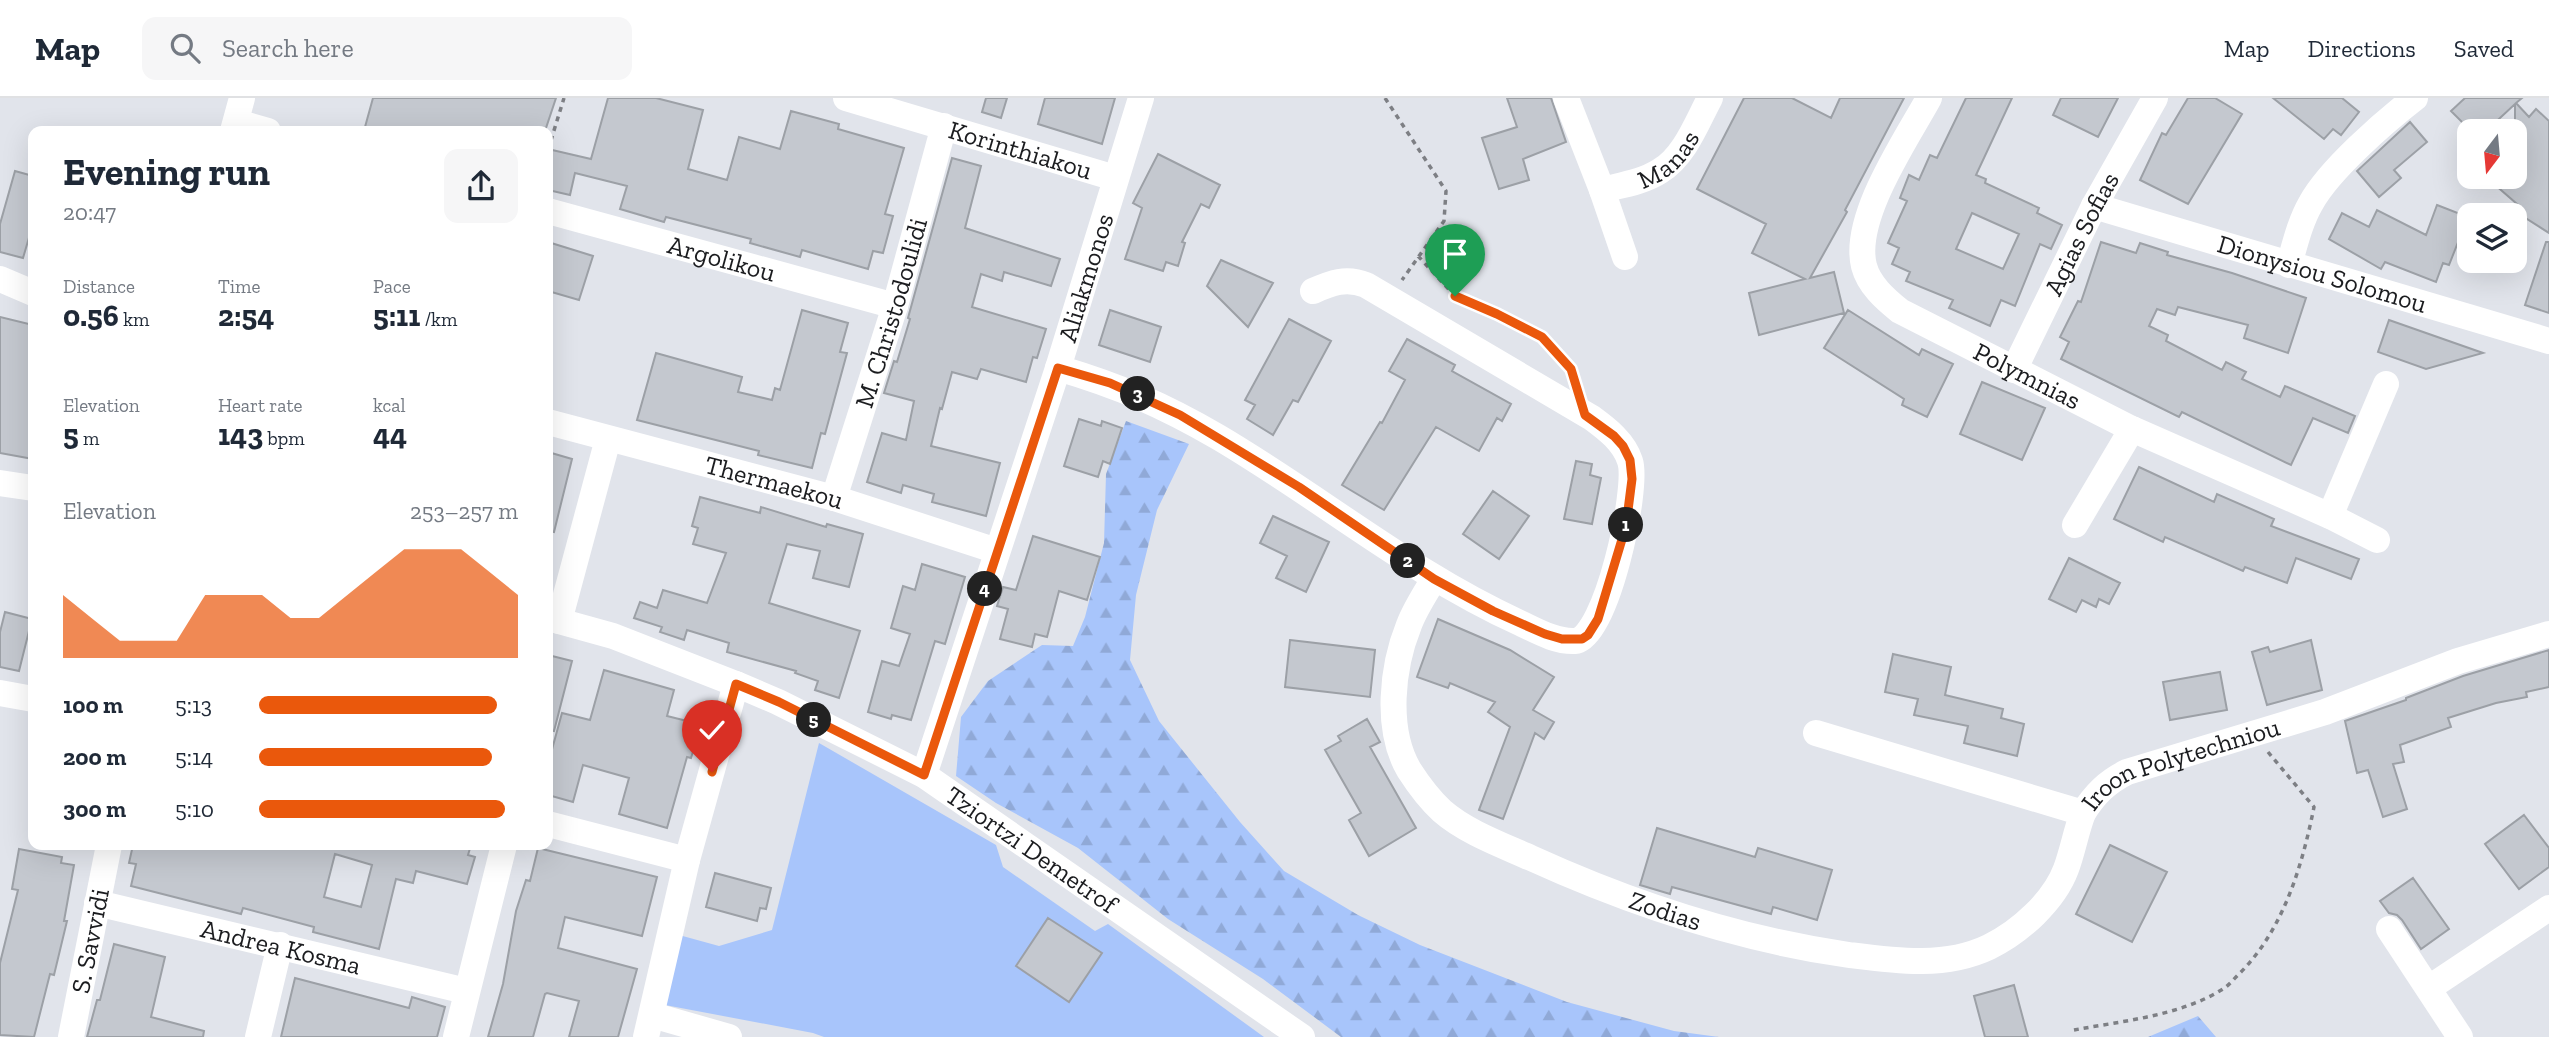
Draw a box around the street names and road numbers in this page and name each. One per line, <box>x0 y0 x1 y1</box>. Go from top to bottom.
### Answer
street label: Korinthiakou <box>945 113 1096 186</box>
street label: Manas <box>1633 125 1706 196</box>
street label: Agias Sofias <box>2037 166 2126 301</box>
street label: Aliakmonos <box>1051 210 1121 346</box>
street label: M. Christodoulidi <box>848 214 934 411</box>
street label: Argolikou <box>664 228 780 289</box>
street label: Dionysiou Solomou <box>2214 228 2431 320</box>
street label: Polymnias <box>1968 335 2086 416</box>
street label: Thermaekou <box>701 448 848 516</box>
street label: Iroon Polytechniou <box>2074 711 2284 817</box>
street label: Tziortzi Demetrof <box>939 779 1125 921</box>
street label: Zodias <box>1625 884 1705 937</box>
street label: S. Savvidi <box>64 886 116 996</box>
street label: Andrea Kosma <box>198 912 365 981</box>

